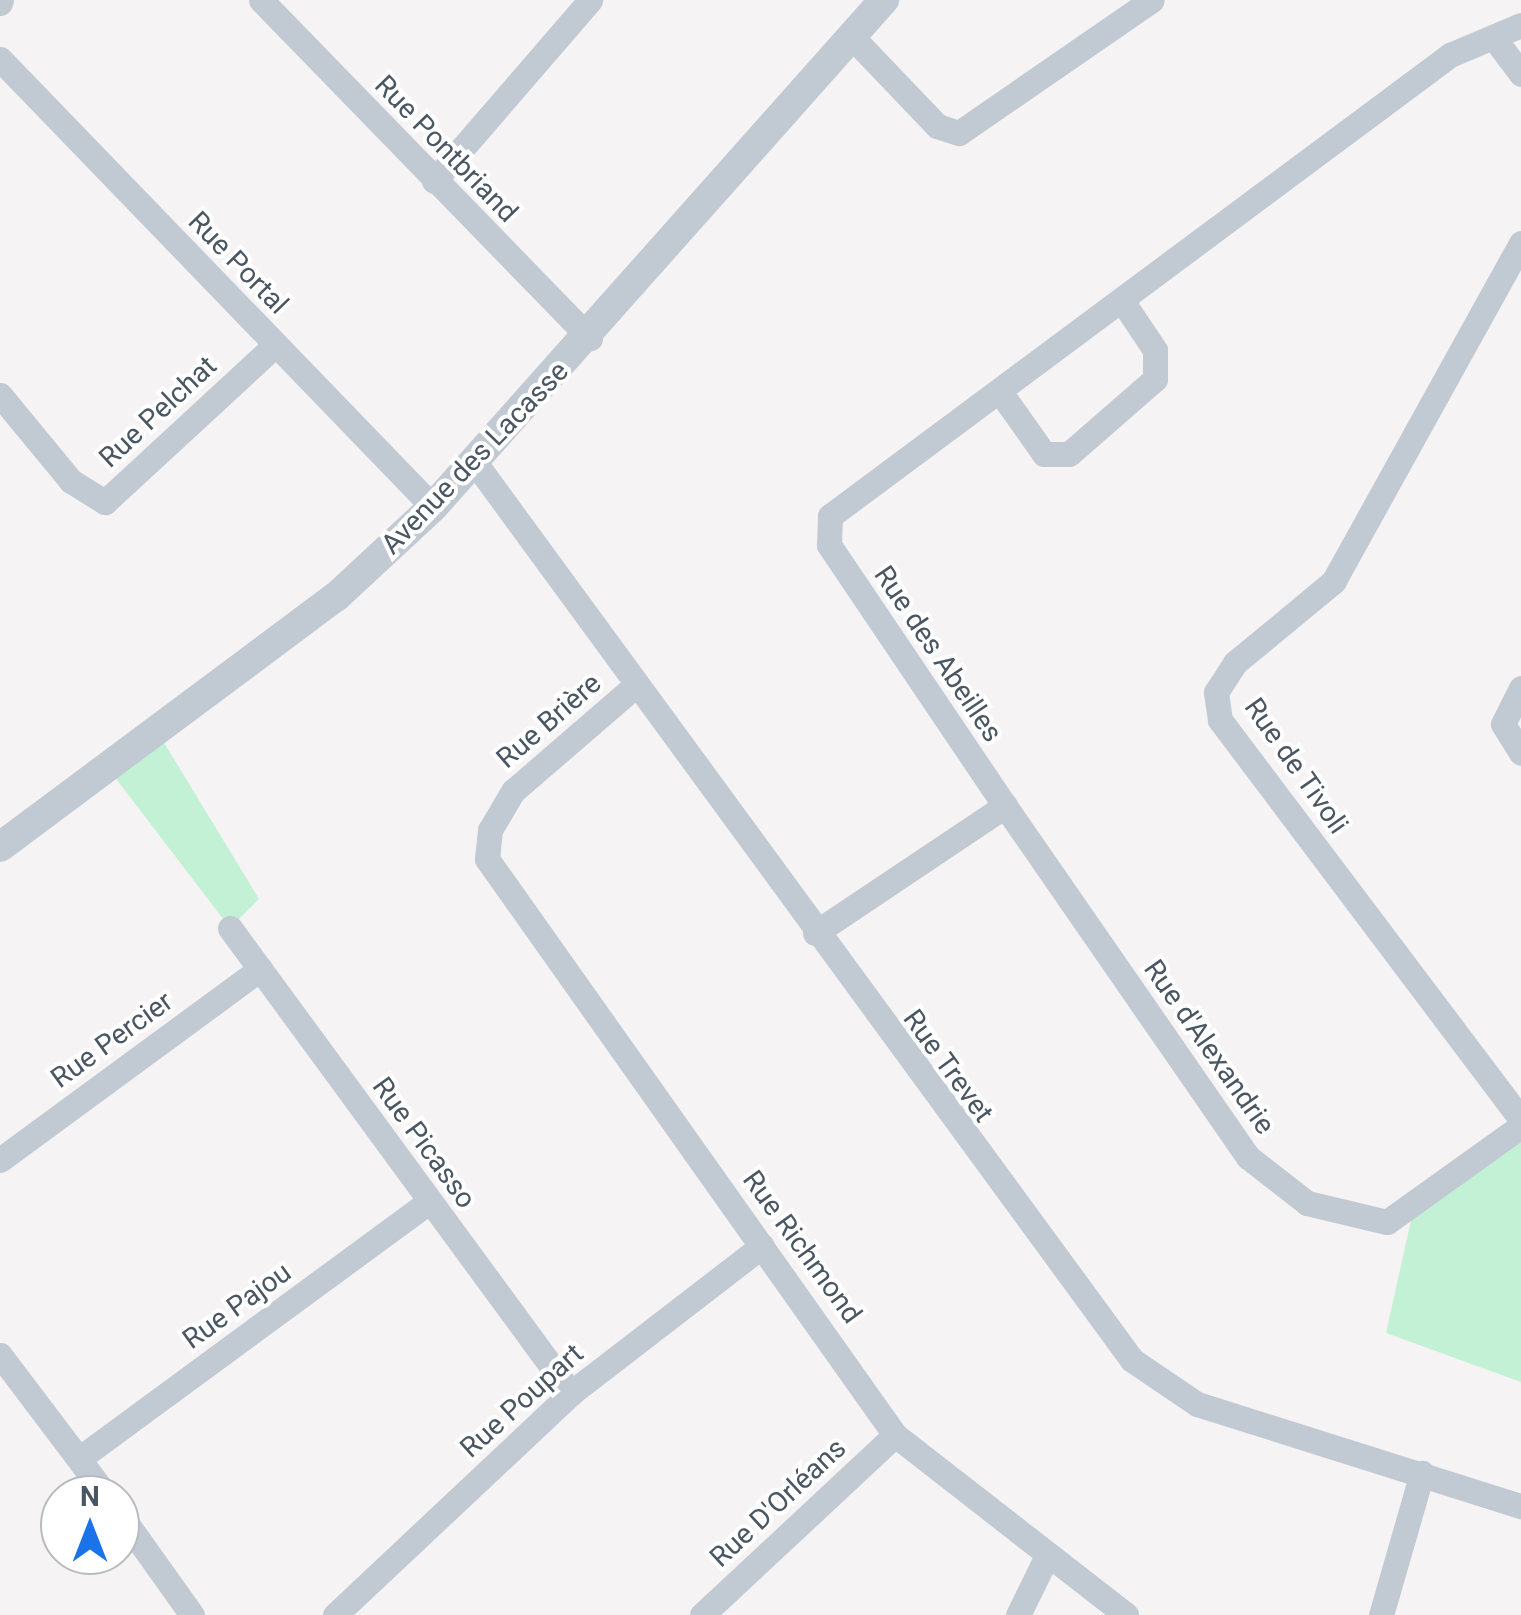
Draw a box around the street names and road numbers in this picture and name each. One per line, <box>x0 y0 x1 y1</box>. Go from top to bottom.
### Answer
street label: Rue Pontbriand <box>368 69 524 229</box>
street label: Rue Portal <box>181 205 295 321</box>
street label: Rue Pelchat <box>92 349 224 475</box>
street label: Avenue des Lacasse <box>375 355 575 561</box>
street label: Rue des Abeilles <box>867 560 1009 748</box>
street label: Rue Brière <box>490 667 608 775</box>
street label: Rue de Tivoli <box>1237 691 1355 841</box>
street label: Rue d'Alexandrie <box>1136 953 1282 1141</box>
street label: Rue Percier <box>45 985 179 1095</box>
street label: Rue Trevet <box>896 1003 1000 1129</box>
street label: Rue Picasso <box>365 1071 483 1215</box>
street label: Rue Richmond <box>735 1164 869 1330</box>
street label: Rue Pajou <box>176 1256 298 1356</box>
street label: Rue Poupart <box>454 1337 590 1465</box>
street label: Rue D'Orléans <box>703 1432 853 1574</box>

